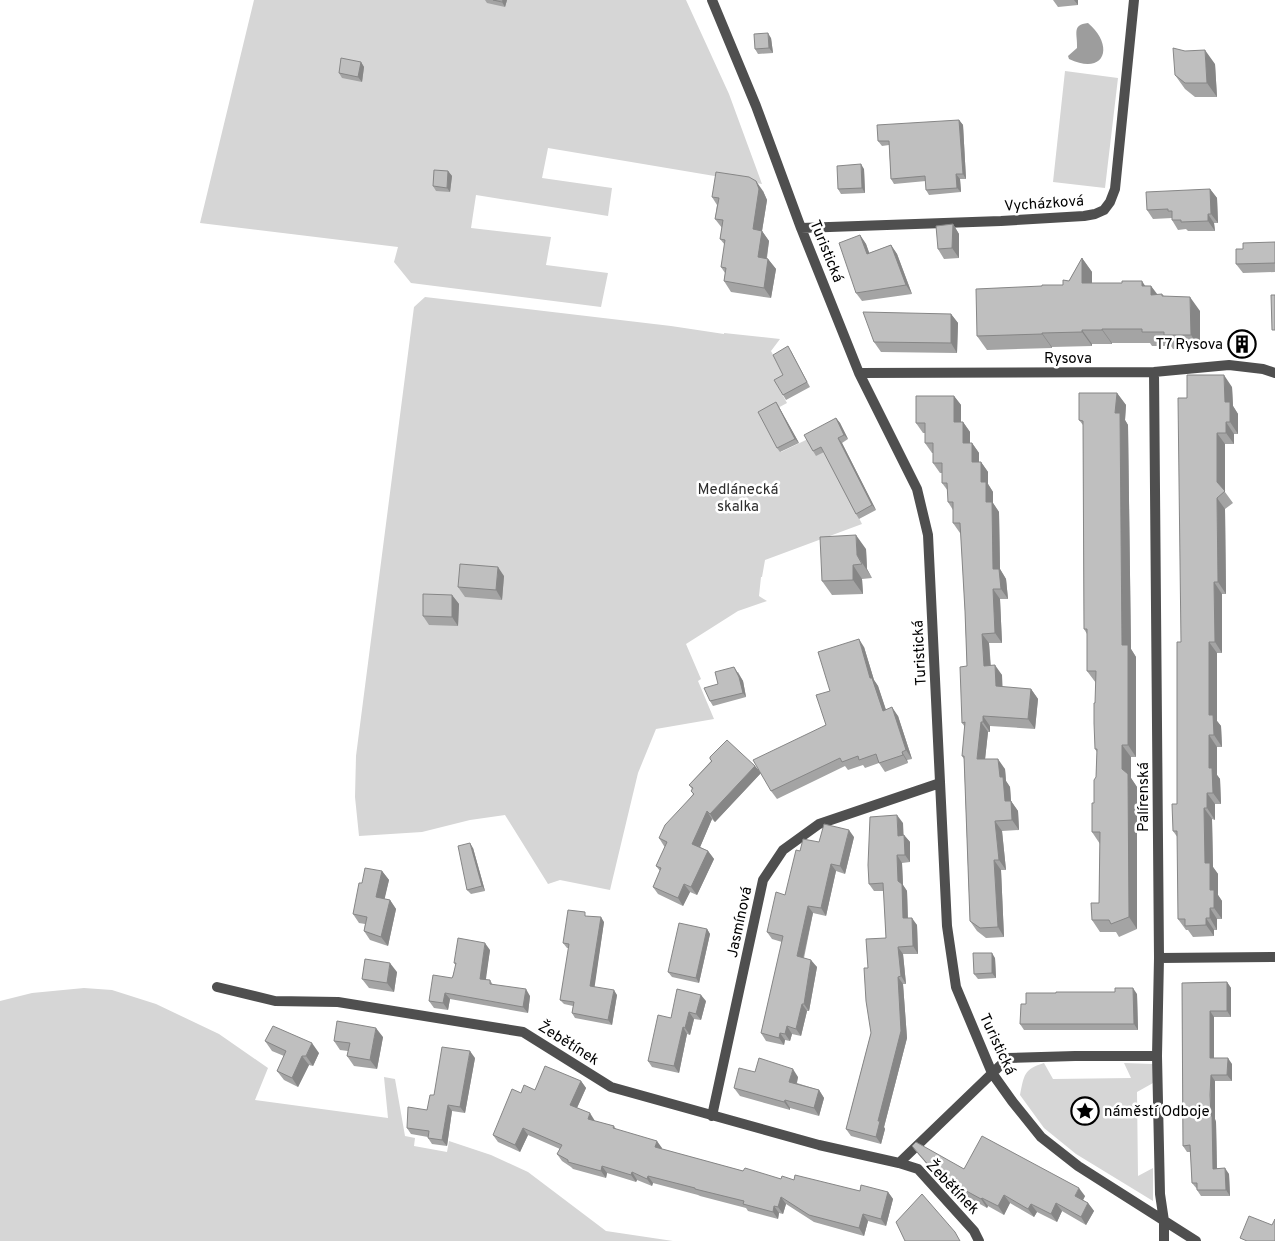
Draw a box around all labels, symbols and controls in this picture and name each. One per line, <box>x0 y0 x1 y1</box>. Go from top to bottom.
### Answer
street label: Vycházková <box>1004 192 1085 217</box>
street label: Turistická <box>804 218 847 286</box>
building icon: T7 Rysova <box>1227 329 1257 359</box>
place label: T7 Rysova <box>1155 336 1223 355</box>
street label: Rysova <box>1044 350 1092 369</box>
park label: Medlánecká skalka <box>697 481 779 517</box>
street label: Turistická <box>909 620 932 686</box>
street label: Palírenská <box>1135 762 1154 832</box>
street label: Jasmínová <box>724 885 757 960</box>
street label: Turistická <box>974 1011 1019 1079</box>
street label: Žebětínek <box>534 1017 603 1070</box>
place icon: náměstí Odboje <box>1070 1096 1100 1126</box>
place label: náměstí Odboje <box>1104 1103 1209 1122</box>
street label: Žebětínek <box>921 1156 983 1219</box>

